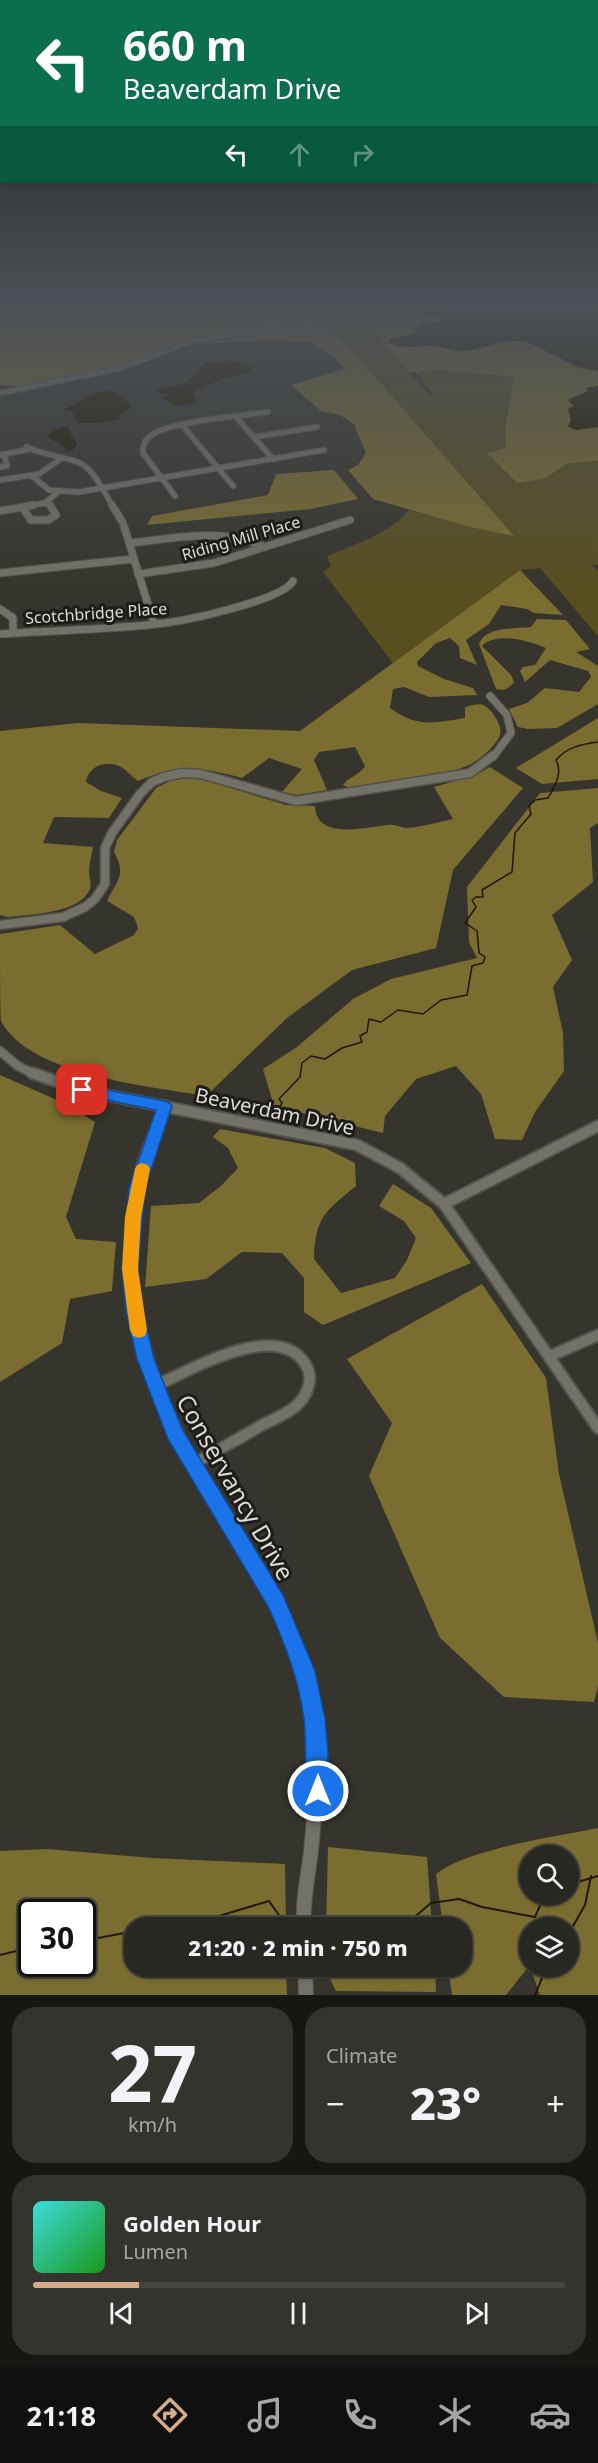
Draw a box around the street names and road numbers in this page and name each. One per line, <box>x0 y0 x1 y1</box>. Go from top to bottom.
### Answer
street label: Riding Mill Place <box>179 511 303 565</box>
street label: Scotchbridge Place <box>24 597 168 629</box>
street label: Beaverdam Drive <box>193 1081 357 1141</box>
street label: Conservancy Drive <box>169 1388 303 1586</box>

